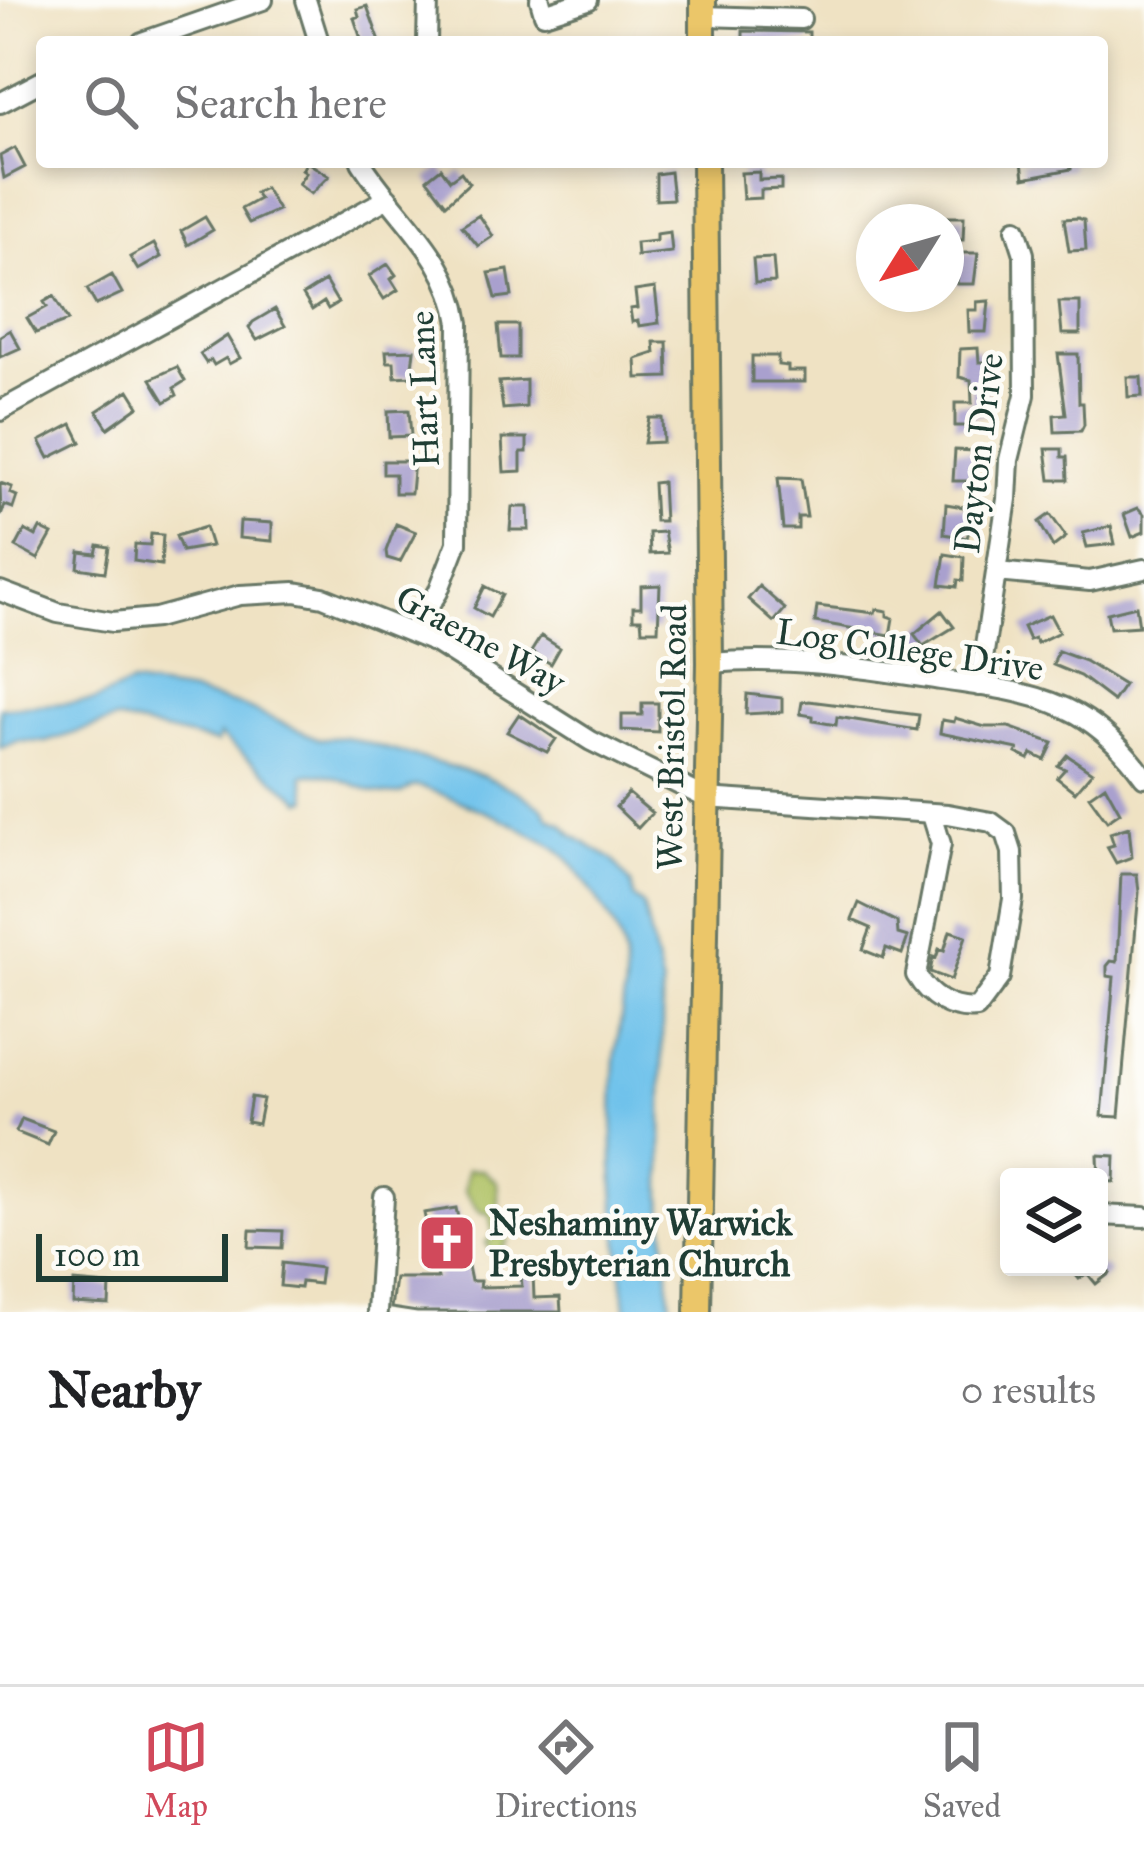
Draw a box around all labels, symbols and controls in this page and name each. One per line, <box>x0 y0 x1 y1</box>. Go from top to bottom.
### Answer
search box <box>36 36 1108 168</box>
icon: search <box>78 69 144 135</box>
text: Search here <box>174 75 387 130</box>
north arrow <box>856 204 964 312</box>
street label: Hart Lane <box>399 310 449 468</box>
street label: Dayton Drive <box>945 350 1013 556</box>
street label: Graeme Way <box>388 575 574 705</box>
street label: West Bristol Road <box>648 603 696 871</box>
street label: Log College Drive <box>773 609 1046 691</box>
map controls <box>1000 1168 1108 1276</box>
button: layers <box>1000 1168 1108 1276</box>
place label: Neshaminy Warwick Presbyterian Church <box>489 1201 794 1286</box>
church icon: Neshaminy Warwick Presbyterian Church <box>416 1212 478 1274</box>
scale bar <box>36 1228 228 1281</box>
text: 100 m <box>54 1235 140 1275</box>
text: Nearby <box>48 1359 200 1421</box>
text: 0 results <box>961 1366 1096 1414</box>
tab: Map <box>143 1714 209 1826</box>
tab: Directions <box>495 1714 637 1826</box>
tab: Saved <box>923 1714 1001 1826</box>

